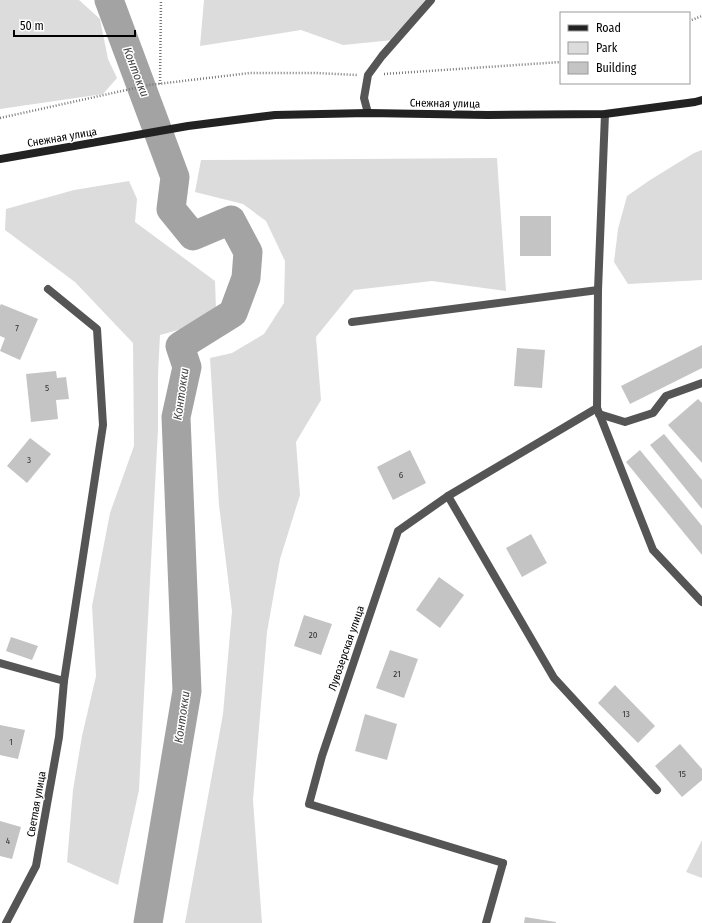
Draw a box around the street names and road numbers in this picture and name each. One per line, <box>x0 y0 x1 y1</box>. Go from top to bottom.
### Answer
street label: Снежная улица <box>410 96 480 111</box>
street label: Снежная улица <box>26 125 98 150</box>
street label: Лувозерская улица <box>326 604 367 692</box>
street label: Светлая улица <box>24 770 49 838</box>

